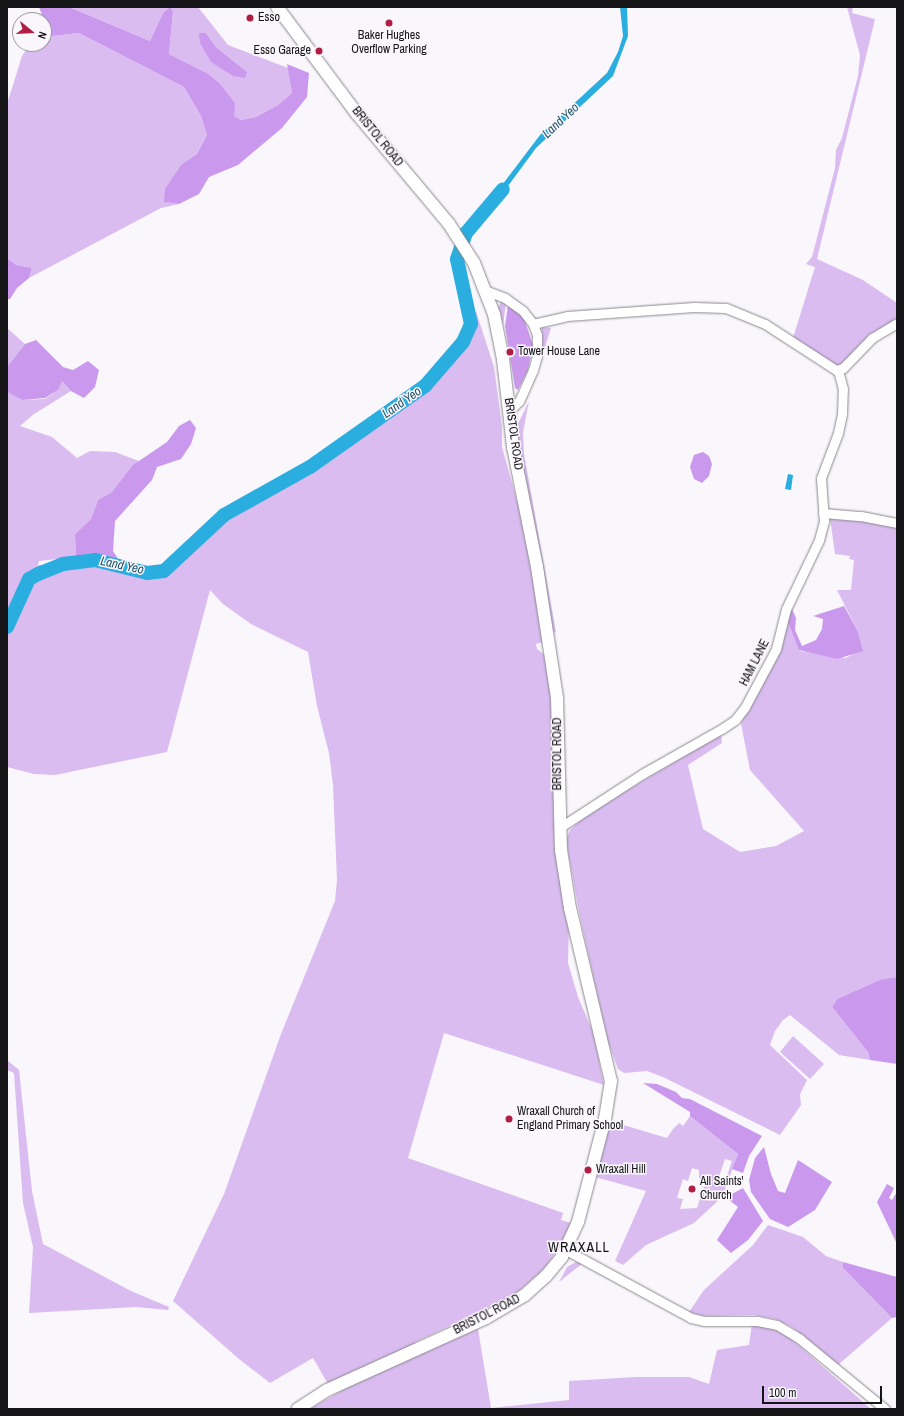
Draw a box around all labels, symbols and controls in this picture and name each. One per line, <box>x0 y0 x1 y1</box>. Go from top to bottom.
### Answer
place label: Esso <box>258 11 280 25</box>
north arrow <box>12 12 52 52</box>
marker: Esso <box>245 13 255 23</box>
marker: Baker Hughes Overflow Parking <box>384 18 394 28</box>
place label: Baker Hughes Overflow Parking <box>351 29 427 57</box>
text: N <box>35 30 50 41</box>
place label: Esso Garage <box>254 44 311 58</box>
marker: Esso Garage <box>314 46 324 56</box>
water label: Land Yeo <box>539 100 583 142</box>
street label: BRISTOL ROAD <box>348 104 406 170</box>
place label: Tower House Lane <box>518 345 600 359</box>
marker: Tower House Lane <box>505 347 515 357</box>
water label: Land Yeo <box>379 384 425 422</box>
street label: BRISTOL ROAD <box>501 397 525 471</box>
water label: Land Yeo <box>99 554 145 578</box>
street label: HAM LANE <box>737 637 773 689</box>
street label: BRISTOL ROAD <box>551 717 565 791</box>
place label: Wraxall Church of England Primary School <box>517 1105 623 1133</box>
marker: Wraxall Church of England Primary School <box>504 1114 514 1124</box>
place label: Wraxall Hill <box>596 1163 646 1177</box>
marker: Wraxall Hill <box>583 1165 593 1175</box>
place label: All Saints' Church <box>700 1175 743 1203</box>
marker: All Saints' Church <box>687 1184 697 1194</box>
district label: WRAXALL <box>548 1239 610 1255</box>
street label: BRISTOL ROAD <box>451 1292 523 1338</box>
scale bar <box>764 1378 884 1404</box>
text: 100 m <box>769 1385 796 1401</box>

